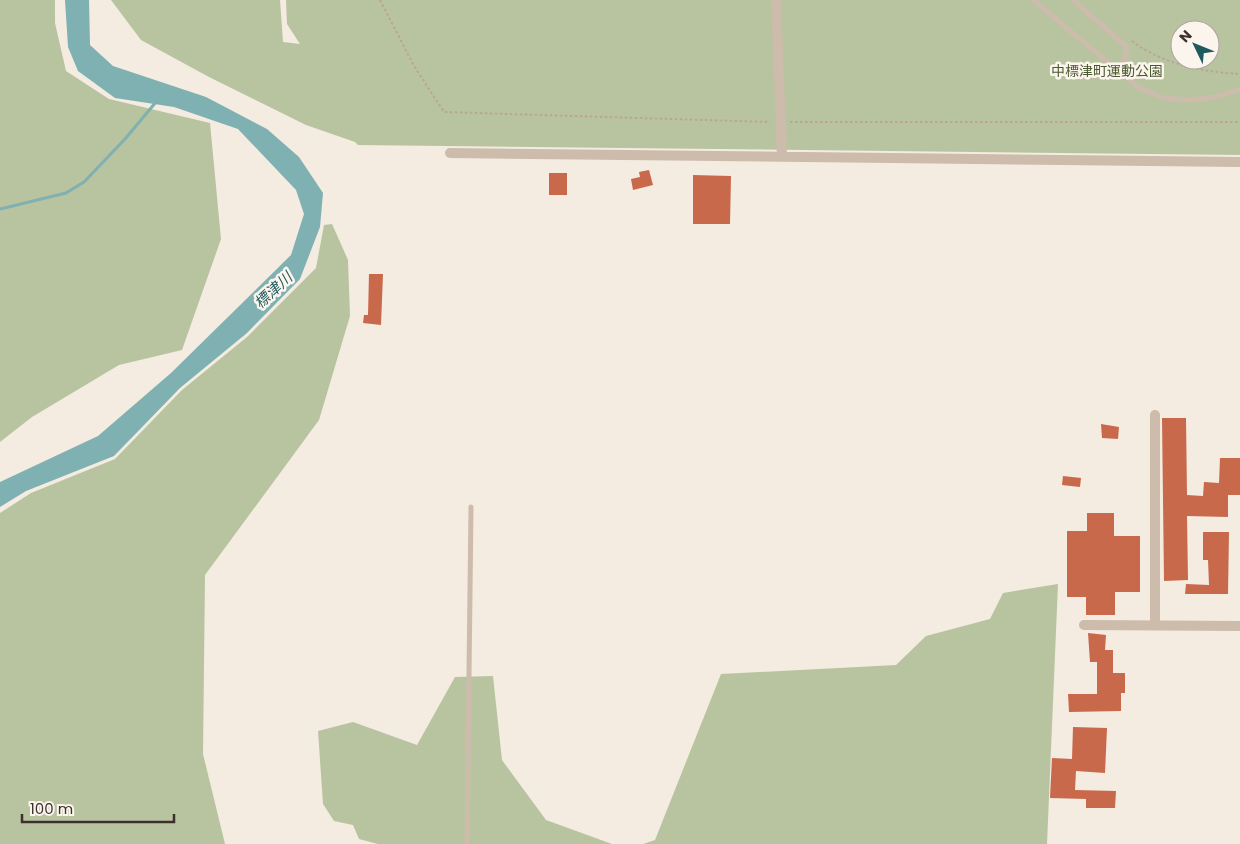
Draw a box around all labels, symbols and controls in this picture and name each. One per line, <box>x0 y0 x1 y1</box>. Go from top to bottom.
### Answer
north arrow <box>1170 20 1220 70</box>
text: N <box>1175 25 1196 47</box>
park label: 中標津町運動公園 <box>1051 61 1163 81</box>
water label: 標津川 <box>249 266 298 313</box>
scale bar <box>22 792 175 824</box>
text: 100 m <box>30 798 73 819</box>

